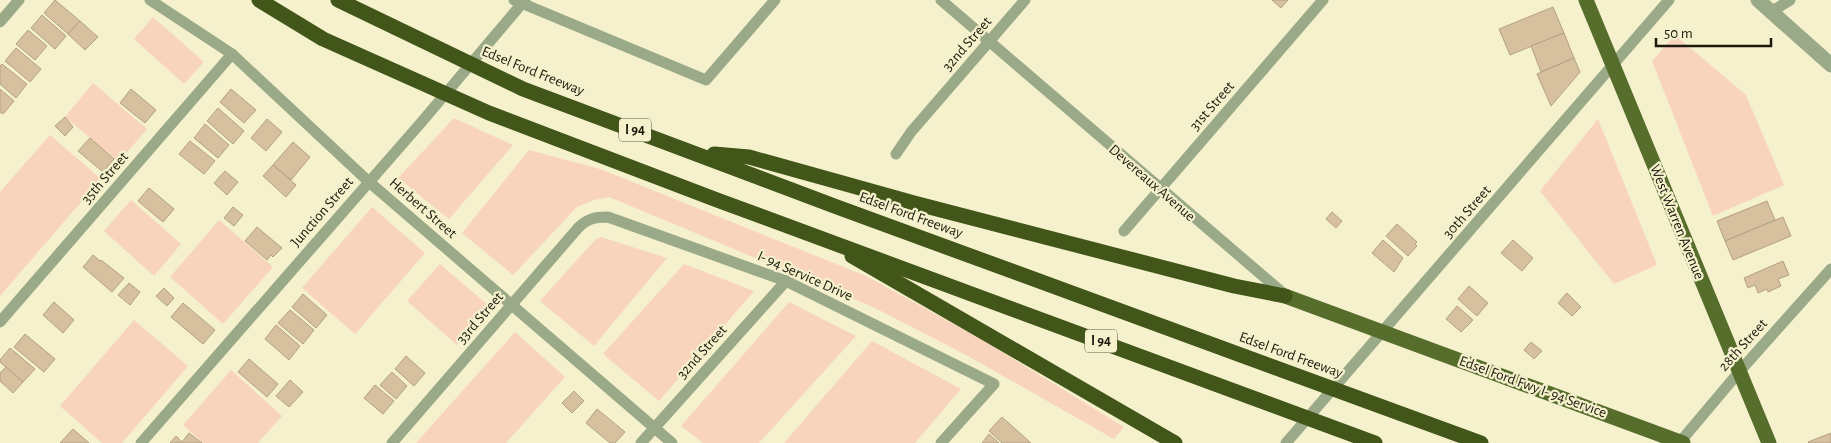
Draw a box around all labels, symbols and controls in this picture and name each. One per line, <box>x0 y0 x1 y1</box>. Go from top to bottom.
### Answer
street label: 32nd Street <box>940 14 995 74</box>
scale bar <box>1656 15 1771 47</box>
text: 50 m <box>1664 26 1693 41</box>
street label: Edsel Ford Freeway <box>480 44 587 99</box>
street label: 31st Street <box>1187 78 1237 133</box>
road number: I 94 <box>619 118 651 142</box>
street label: Devereaux Avenue <box>1106 142 1198 224</box>
street label: 35th Street <box>79 149 131 207</box>
street label: West Warren Avenue <box>1647 162 1707 282</box>
street label: Junction Street <box>288 174 356 250</box>
street label: Herbert Street <box>386 175 460 241</box>
street label: 30th Street <box>1440 183 1494 241</box>
street label: Edsel Ford Freeway <box>857 189 965 241</box>
street label: I- 94 Service Drive <box>755 248 855 304</box>
street label: 33rd Street <box>454 289 506 347</box>
street label: 28th Street <box>1716 316 1770 374</box>
street label: 32nd Street <box>674 322 730 382</box>
street label: Edsel Ford Freeway <box>1237 329 1345 381</box>
road number: I 94 <box>1085 330 1117 352</box>
street label: Edsel Ford Fwy I- 94 Service <box>1457 353 1609 421</box>

